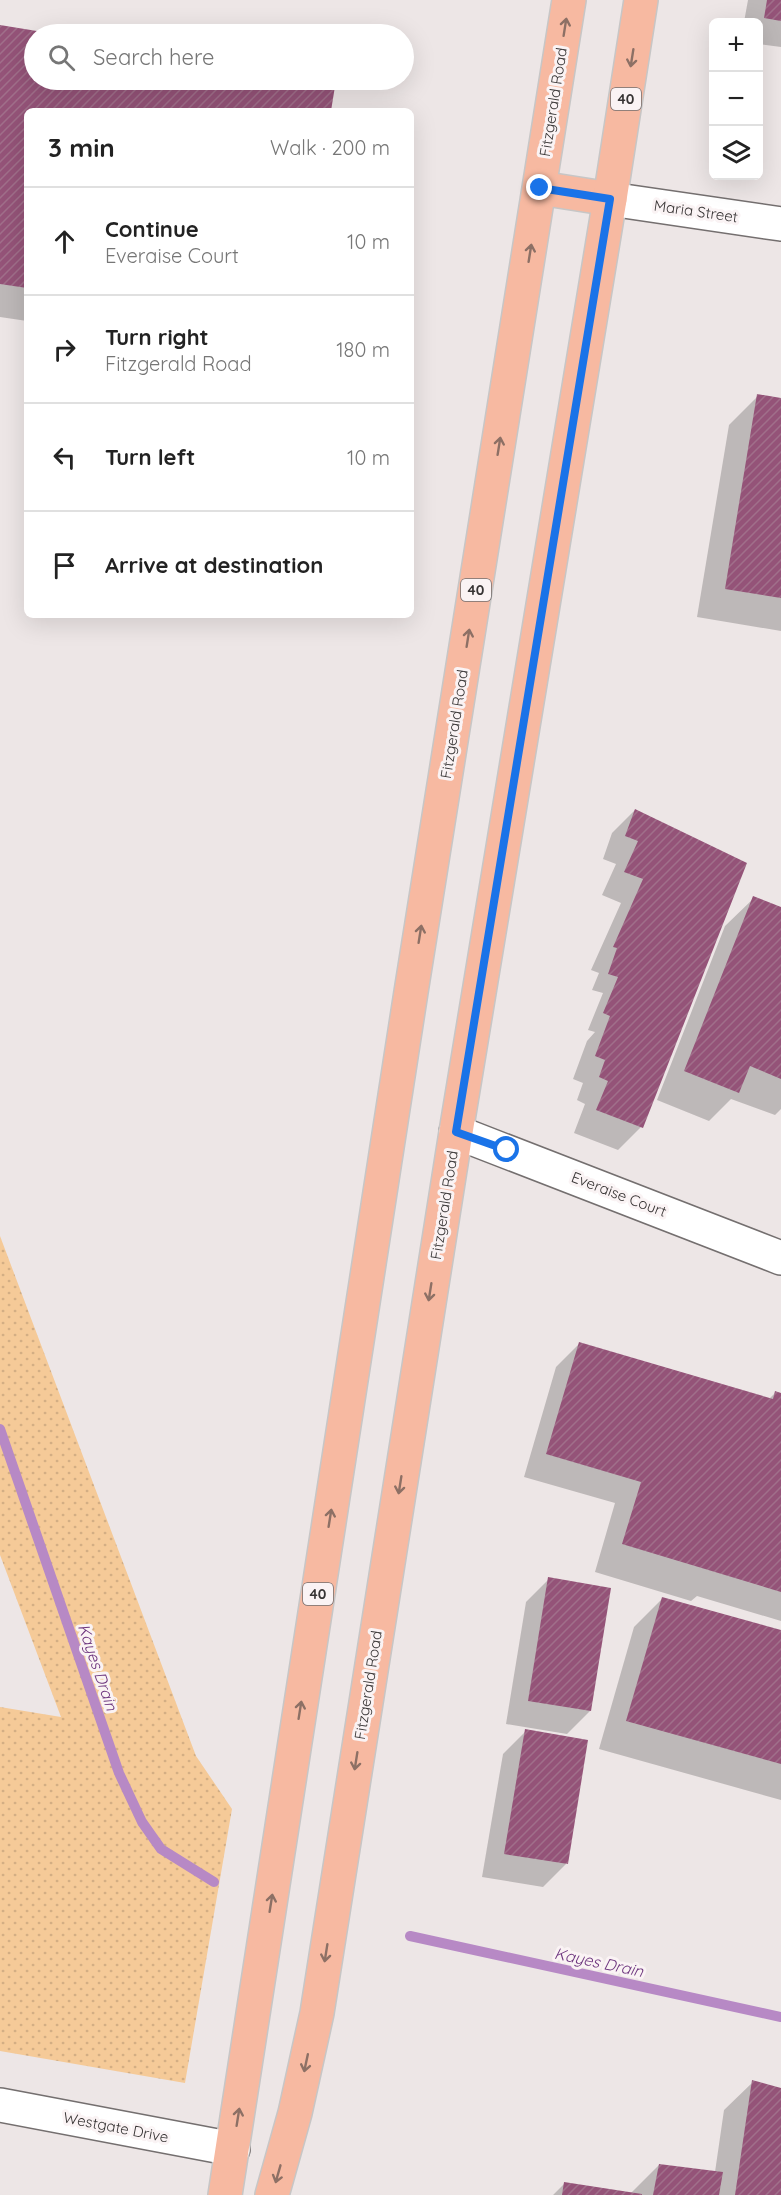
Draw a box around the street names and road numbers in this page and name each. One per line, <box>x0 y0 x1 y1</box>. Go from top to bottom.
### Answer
street label: Fitzgerald Road <box>535 46 571 158</box>
road number: 40 <box>611 88 641 110</box>
street label: Maria Street <box>653 196 739 226</box>
road number: 40 <box>461 579 491 601</box>
street label: Fitzgerald Road <box>436 668 472 780</box>
street label: Fitzgerald Road <box>426 1149 462 1261</box>
street label: Everaise Court <box>569 1167 669 1221</box>
road number: 40 <box>303 1583 333 1605</box>
street label: Fitzgerald Road <box>350 1629 386 1741</box>
street label: Westgate Drive <box>62 2107 170 2147</box>

